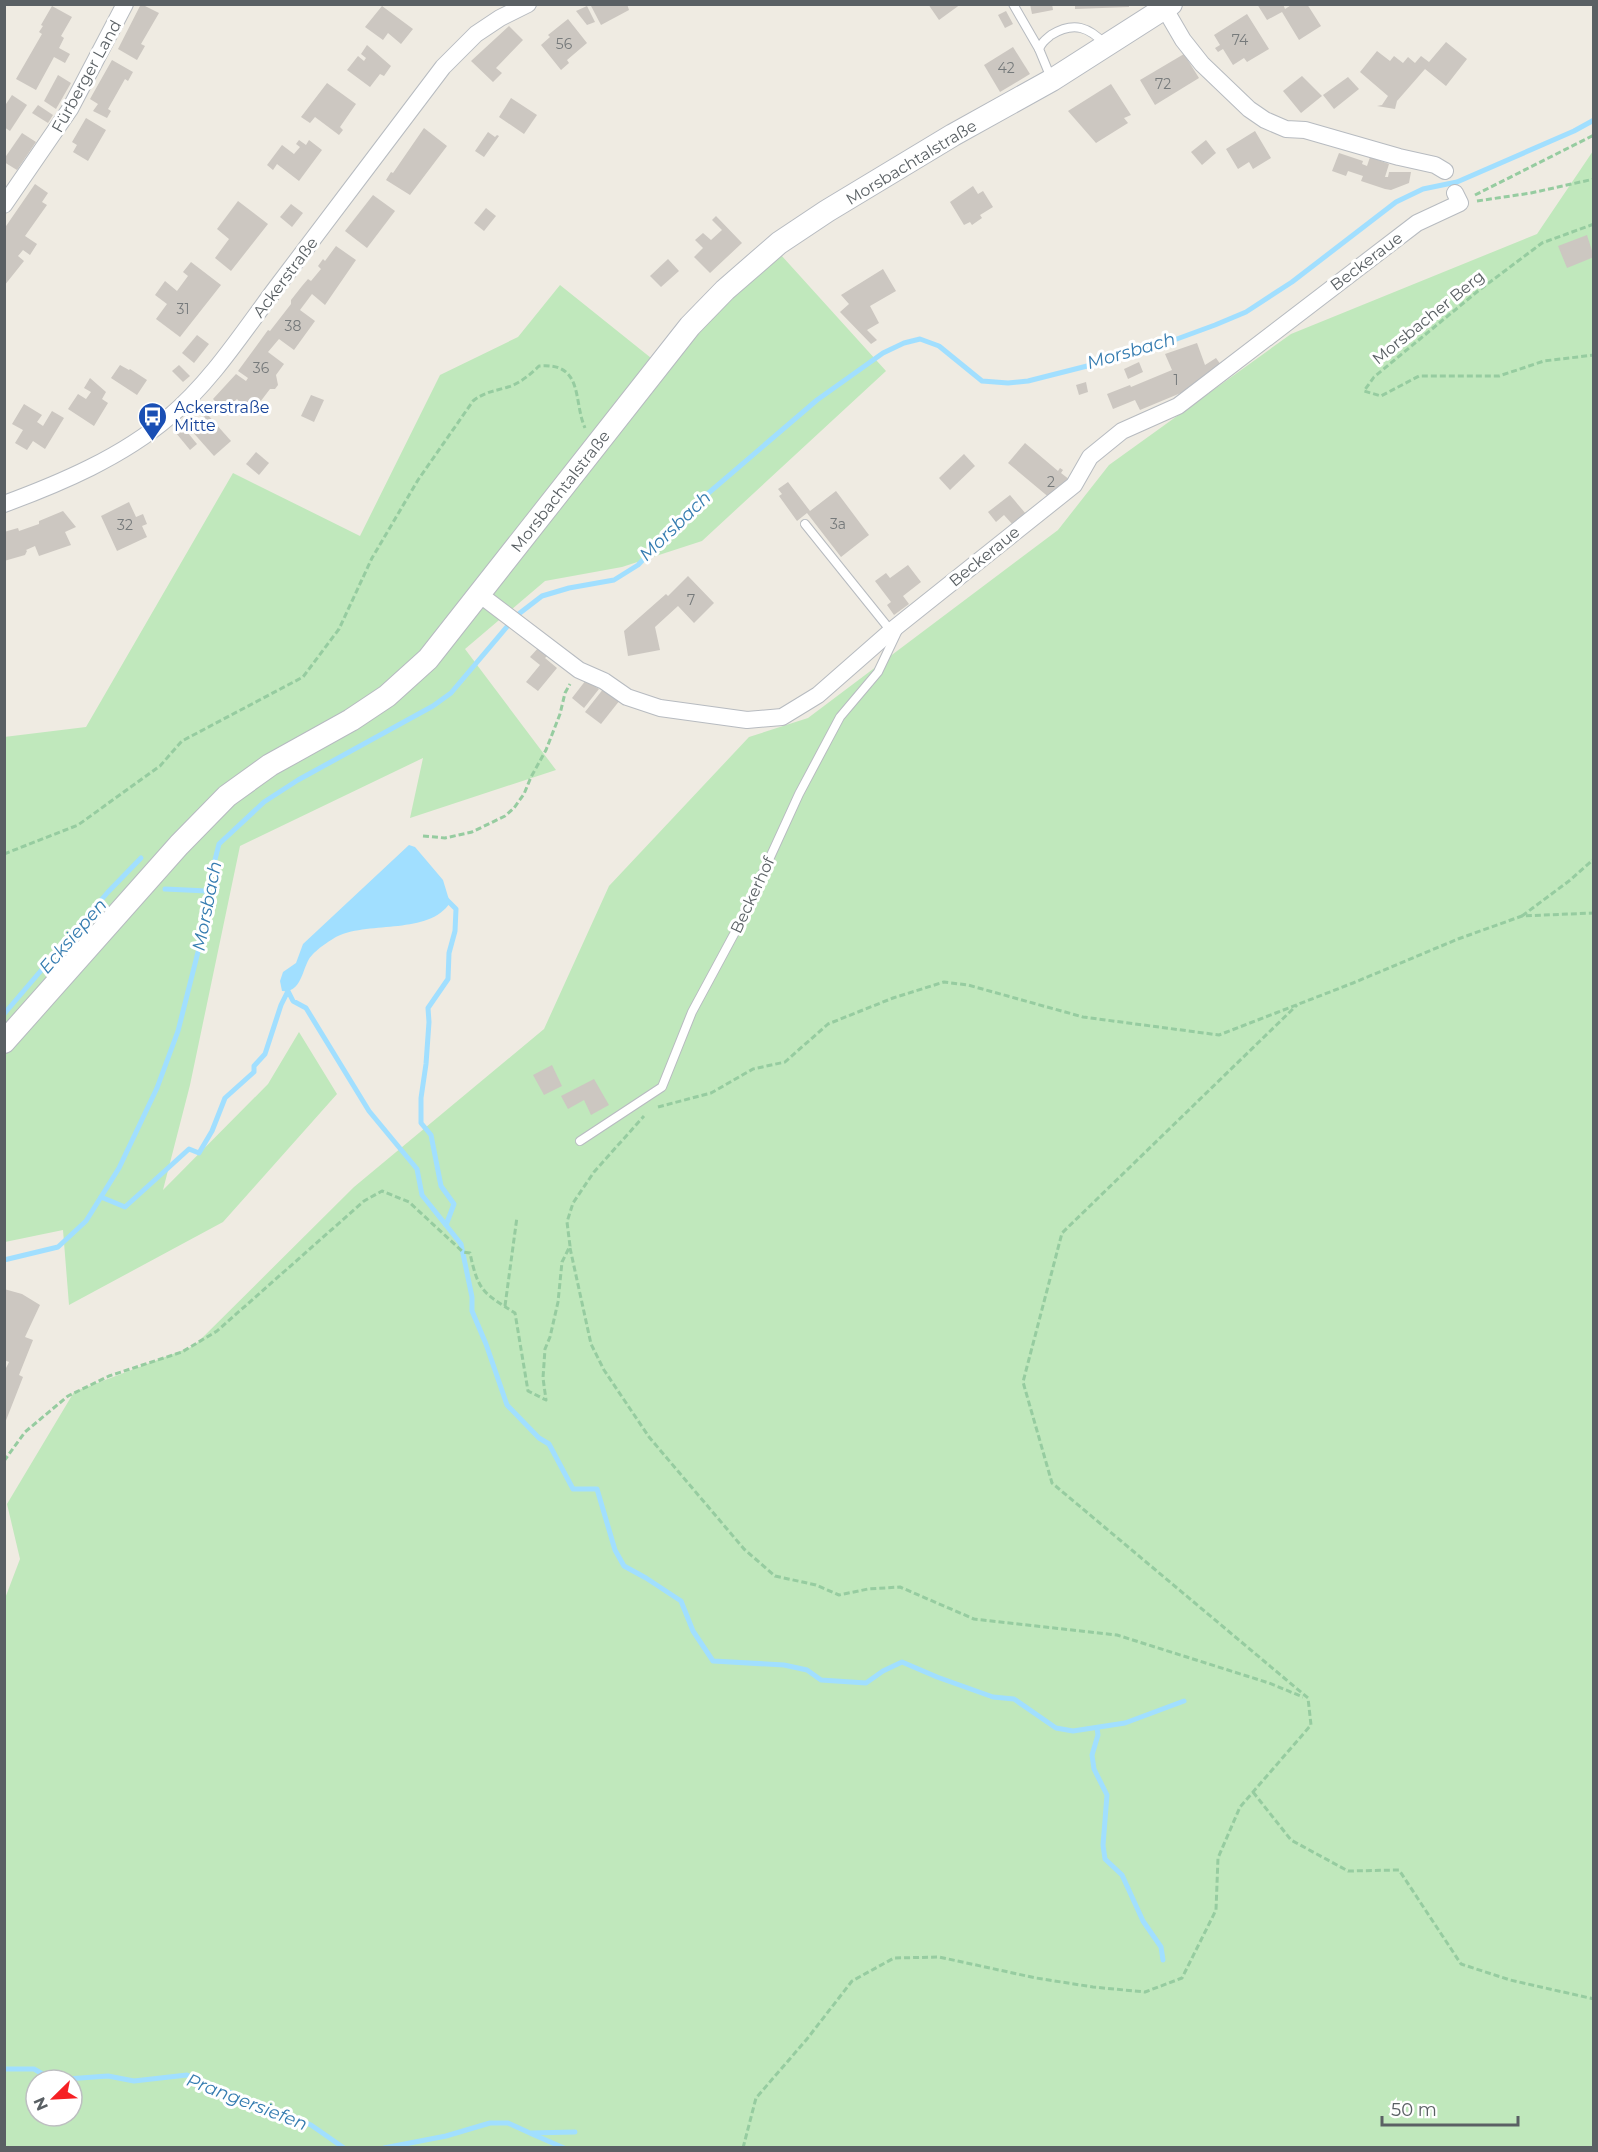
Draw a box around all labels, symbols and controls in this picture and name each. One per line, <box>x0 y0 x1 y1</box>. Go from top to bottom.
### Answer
street label: Fürberger Land <box>48 17 125 136</box>
house number: 74 <box>1232 31 1249 49</box>
house number: 56 <box>556 35 573 53</box>
house number: 42 <box>997 59 1015 77</box>
house number: 72 <box>1155 75 1171 93</box>
street label: Morsbachtalstraße <box>842 116 980 209</box>
street label: Beckeraue <box>1327 228 1406 295</box>
street label: Ackerstraße <box>249 233 322 321</box>
street label: Morsbacher Berg <box>1368 266 1488 368</box>
house number: 31 <box>177 300 189 318</box>
house number: 38 <box>285 317 301 335</box>
water label: Morsbach <box>1084 328 1178 374</box>
house number: 36 <box>253 359 270 377</box>
house number: 1 <box>1173 371 1179 389</box>
place label: Ackerstraße Mitte <box>174 398 269 435</box>
bus stop icon: Ackerstraße Mitte <box>137 400 169 442</box>
street label: Morsbachtalstraße <box>507 427 614 556</box>
house number: 2 <box>1047 473 1055 491</box>
water label: Morsbach <box>635 486 715 566</box>
house number: 3a <box>830 515 846 533</box>
house number: 32 <box>117 516 133 534</box>
street label: Beckeraue <box>945 522 1023 591</box>
house number: 7 <box>687 591 695 609</box>
street label: Beckerhof <box>726 853 779 936</box>
water label: Morsbach <box>188 859 226 953</box>
water label: Ecksiepen <box>35 894 111 978</box>
north arrow <box>24 2068 84 2128</box>
water label: Prangersiefen <box>183 2069 311 2135</box>
scale bar <box>1382 2089 1518 2127</box>
text: N <box>29 2094 52 2114</box>
text: 50 m <box>1391 2099 1437 2121</box>

